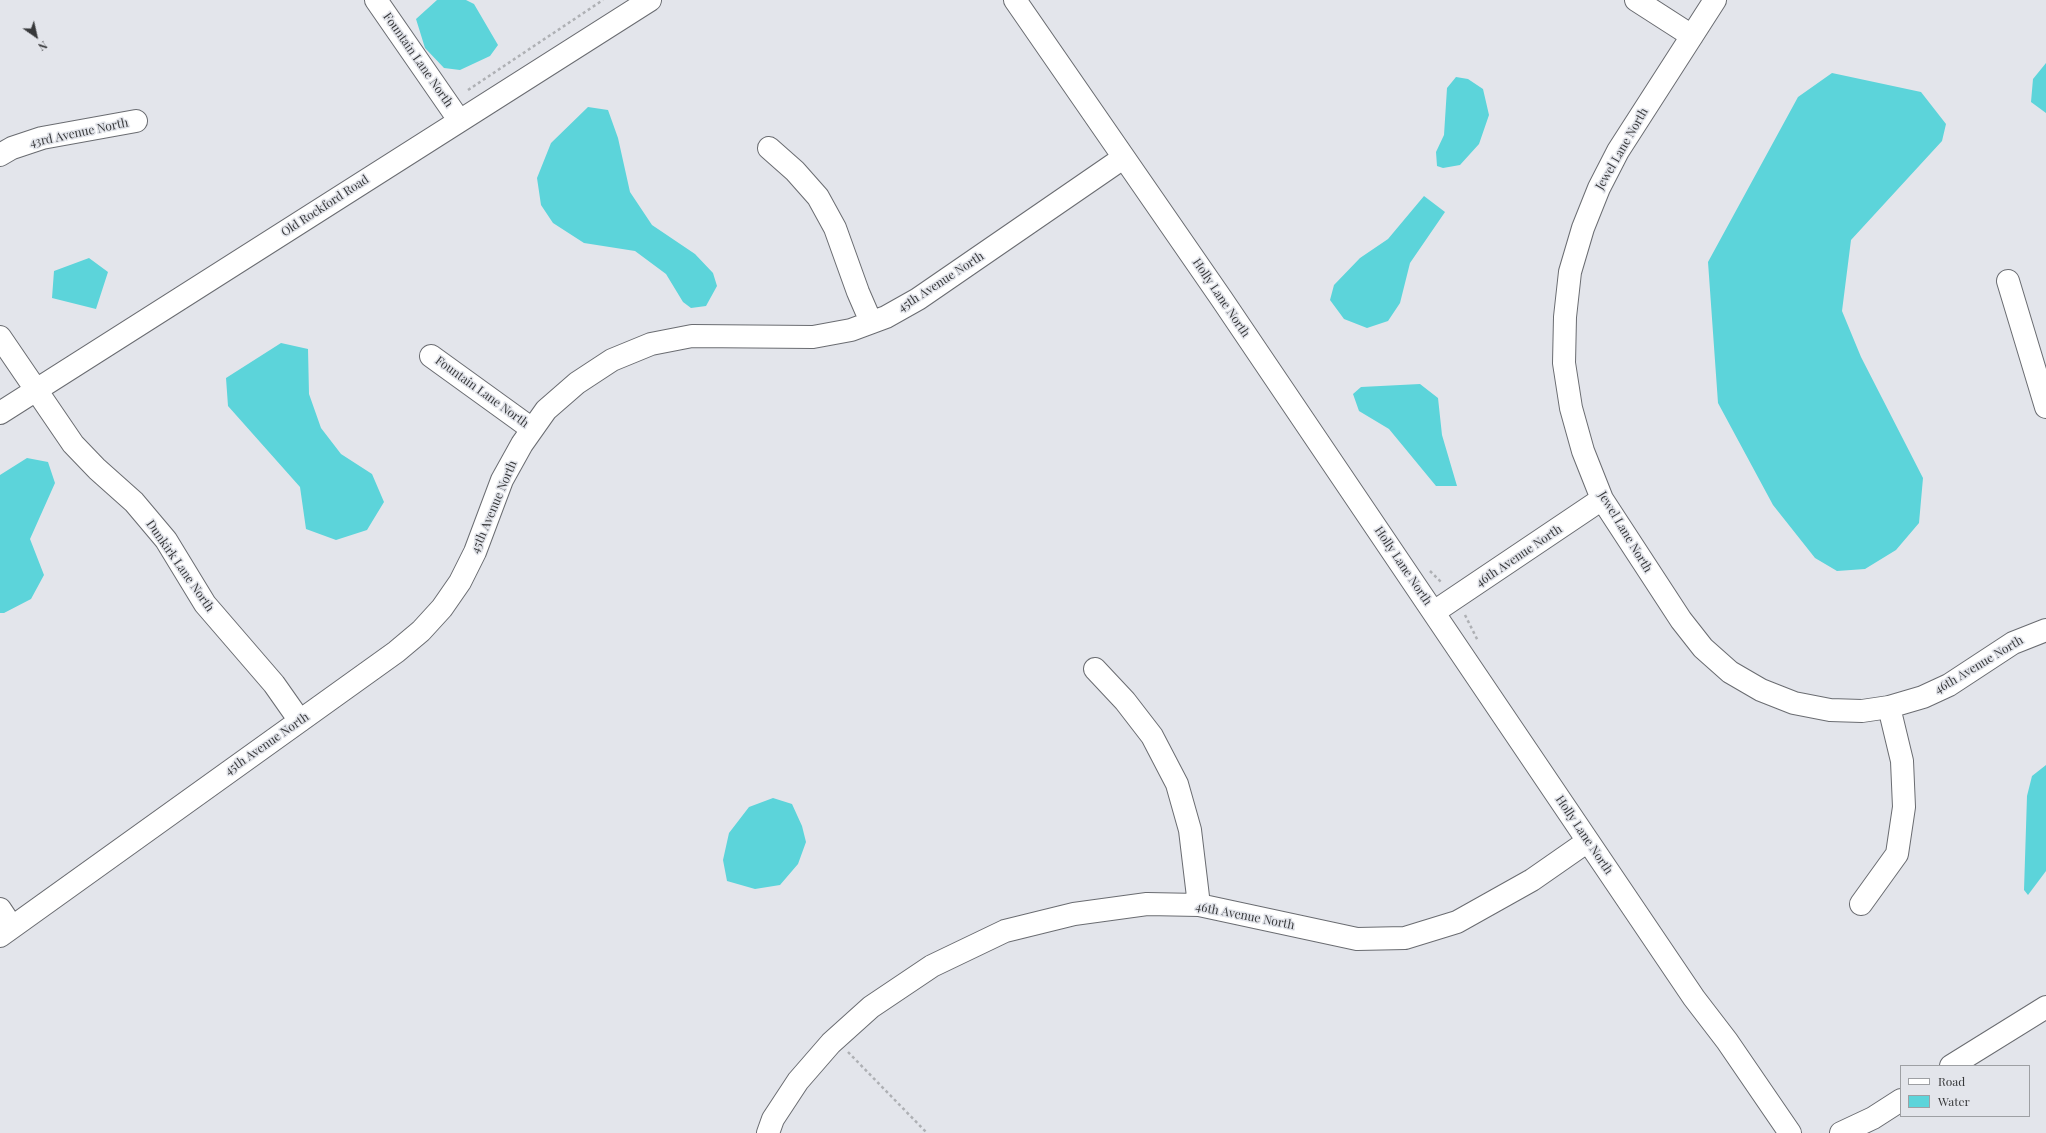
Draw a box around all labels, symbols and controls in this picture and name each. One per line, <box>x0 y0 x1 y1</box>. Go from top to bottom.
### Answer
street label: Fountain Lane North <box>380 10 456 110</box>
north arrow <box>16 16 56 56</box>
text: N <box>36 38 50 55</box>
street label: Jewel Lane North <box>1593 106 1651 192</box>
street label: 43rd Avenue North <box>28 116 130 150</box>
street label: Old Rockford Road <box>278 172 372 240</box>
street label: 45th Avenue North <box>895 249 987 315</box>
street label: Holly Lane North <box>1189 256 1253 340</box>
street label: Fountain Lane North <box>433 353 531 431</box>
street label: 45th Avenue North <box>468 459 520 555</box>
street label: Jewel Lane North <box>1595 489 1655 575</box>
street label: Dunkirk Lane North <box>143 517 217 615</box>
street label: 46th Avenue North <box>1473 522 1565 590</box>
street label: Holly Lane North <box>1371 524 1435 608</box>
street label: 46th Avenue North <box>1932 633 2026 697</box>
street label: 45th Avenue North <box>222 710 312 778</box>
street label: Holly Lane North <box>1552 793 1616 877</box>
street label: 46th Avenue North <box>1194 899 1296 933</box>
legend <box>1900 1065 2030 1117</box>
text: Road <box>1938 1073 1965 1089</box>
text: Water <box>1938 1093 1970 1109</box>

